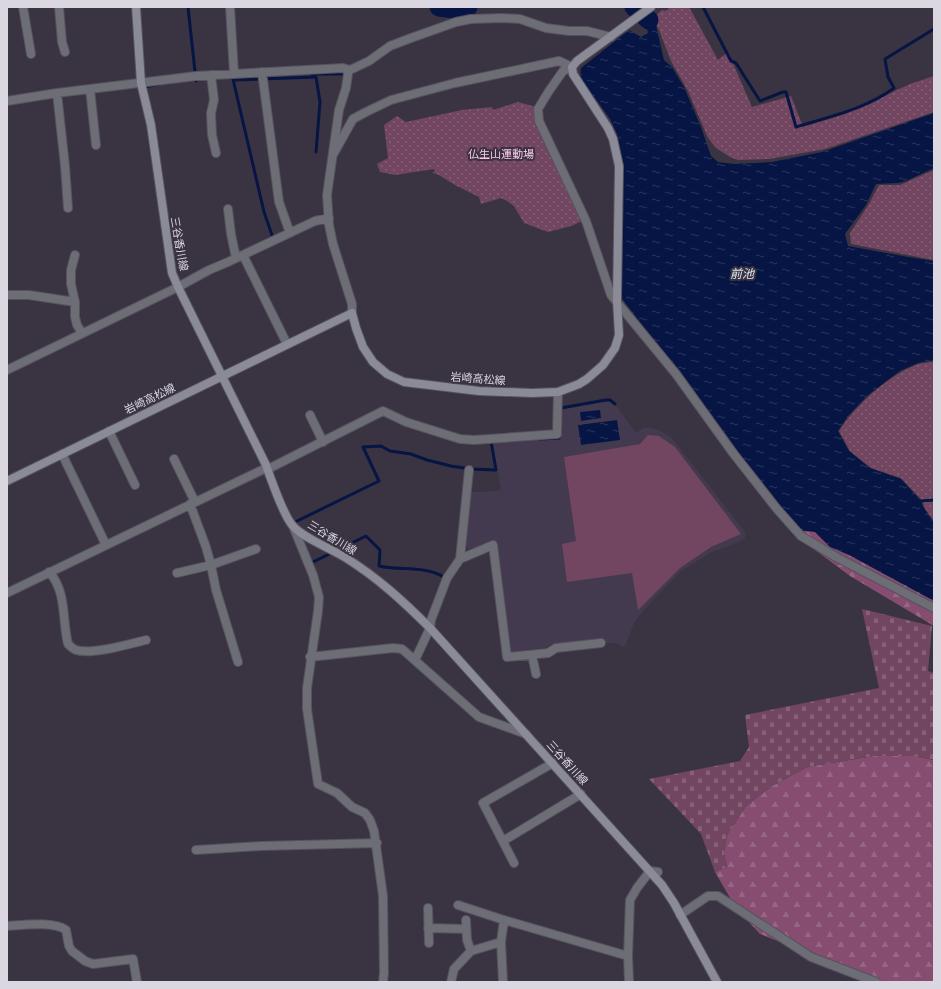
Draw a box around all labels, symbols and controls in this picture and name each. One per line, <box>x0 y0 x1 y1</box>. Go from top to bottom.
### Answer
park label: 仏生山運動場 <box>468 148 534 161</box>
street label: 三谷香川線 <box>168 216 190 272</box>
water label: 前池 <box>730 267 755 281</box>
street label: 岩崎高松線 <box>450 371 506 387</box>
street label: 岩崎高松線 <box>122 381 178 417</box>
street label: 三谷香川線 <box>305 518 359 558</box>
street label: 三谷香川線 <box>544 738 590 788</box>

